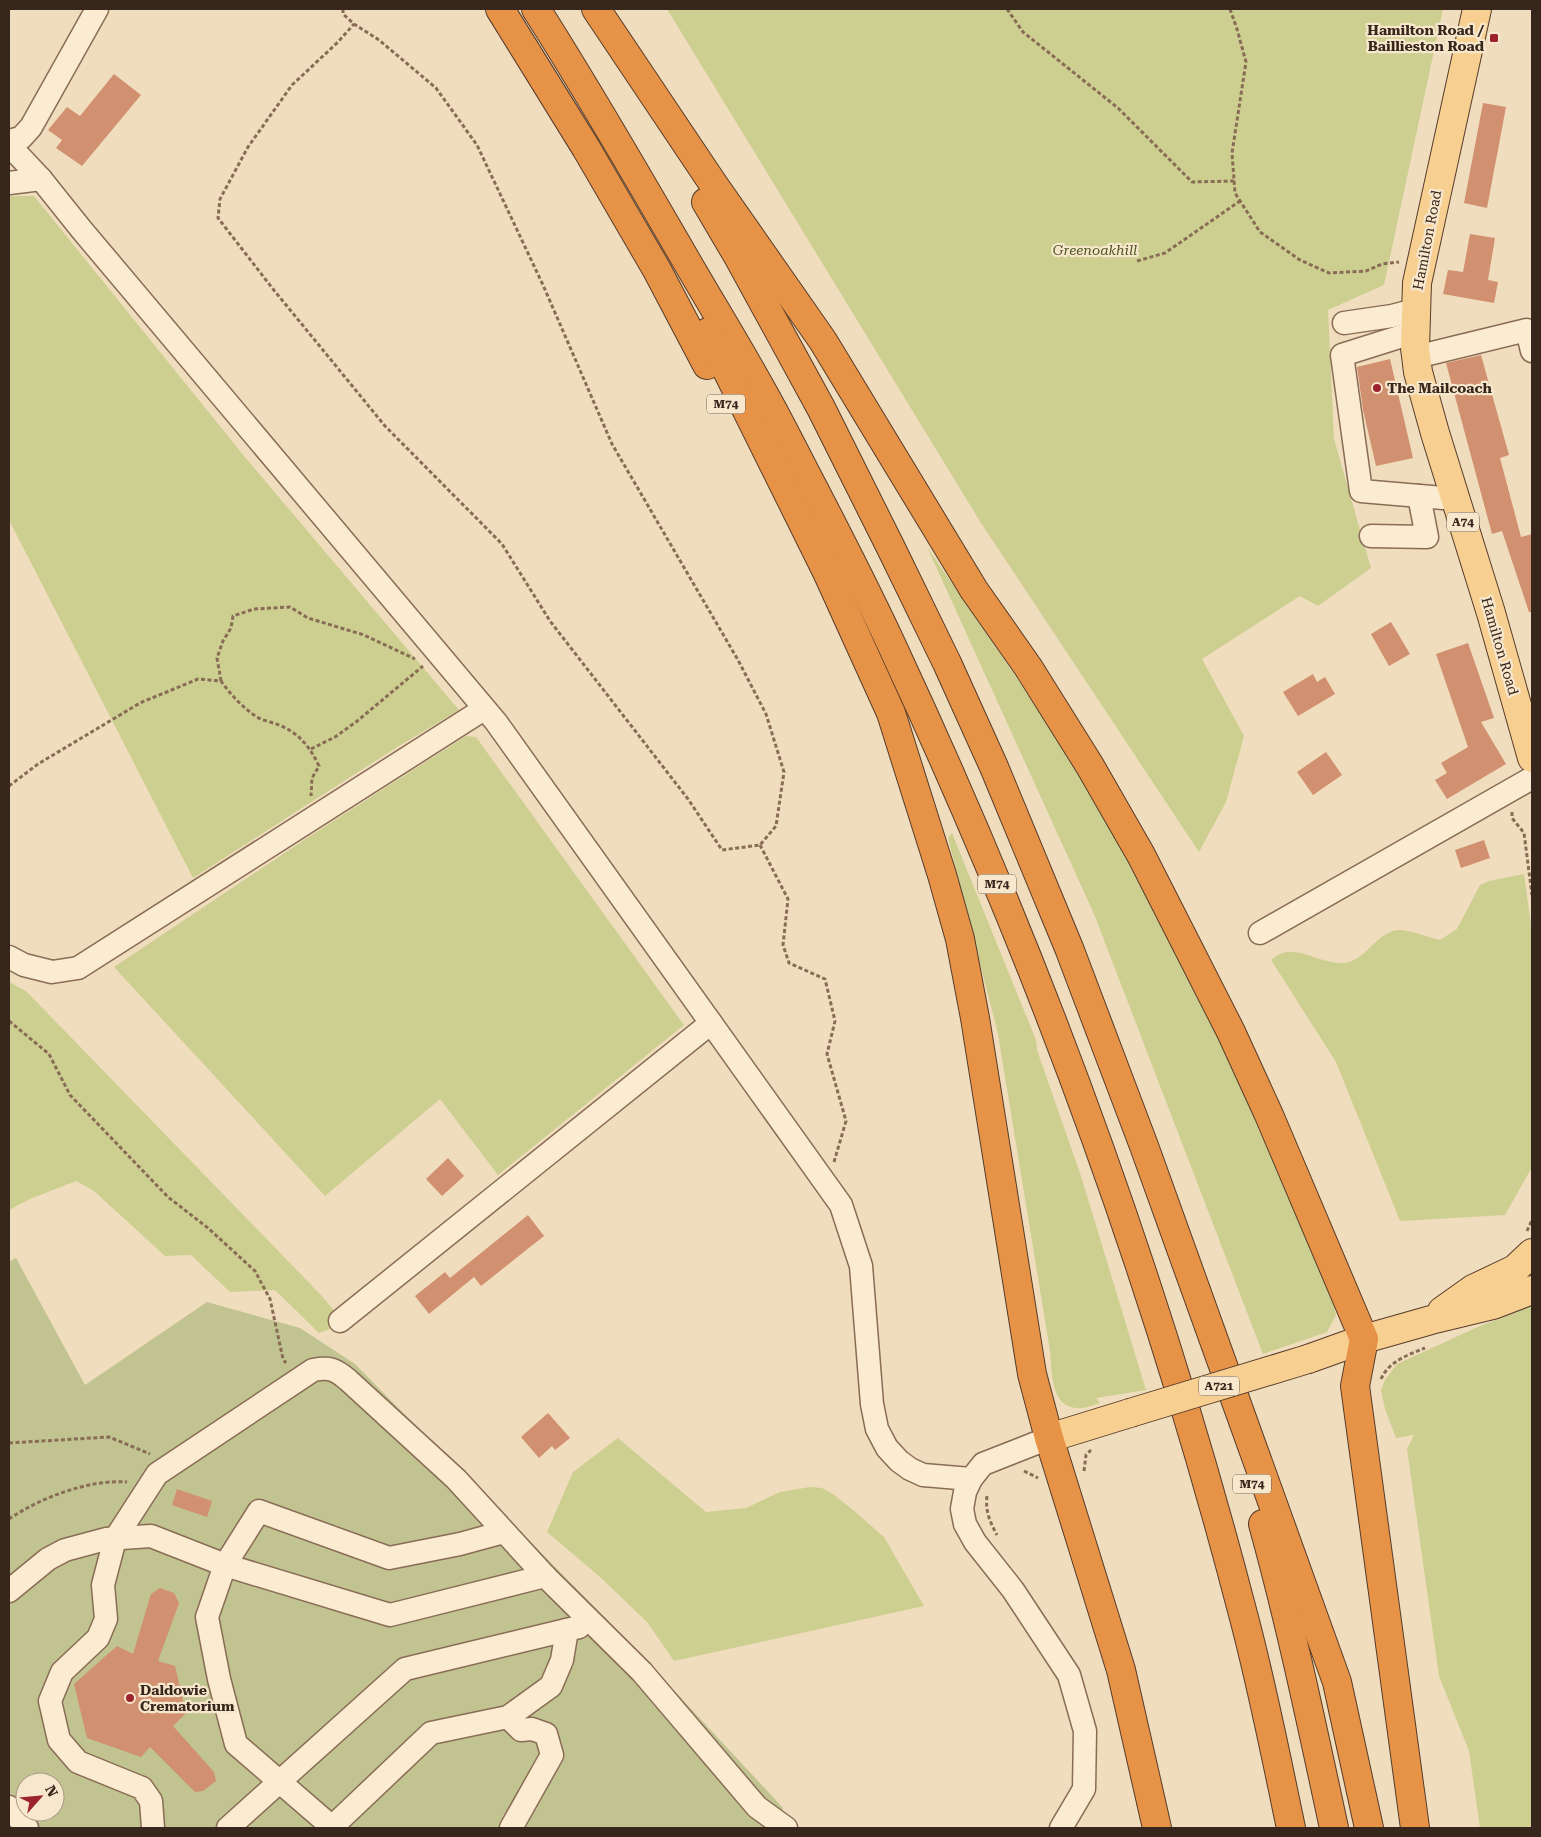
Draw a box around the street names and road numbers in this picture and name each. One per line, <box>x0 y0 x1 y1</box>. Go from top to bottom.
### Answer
street label: Hamilton Road <box>1409 189 1445 291</box>
road number: M74 <box>707 394 745 414</box>
road number: A74 <box>1447 512 1479 532</box>
street label: Hamilton Road <box>1478 595 1522 697</box>
road number: M74 <box>978 874 1016 894</box>
road number: A721 <box>1199 1376 1239 1395</box>
road number: M74 <box>1233 1475 1271 1494</box>

